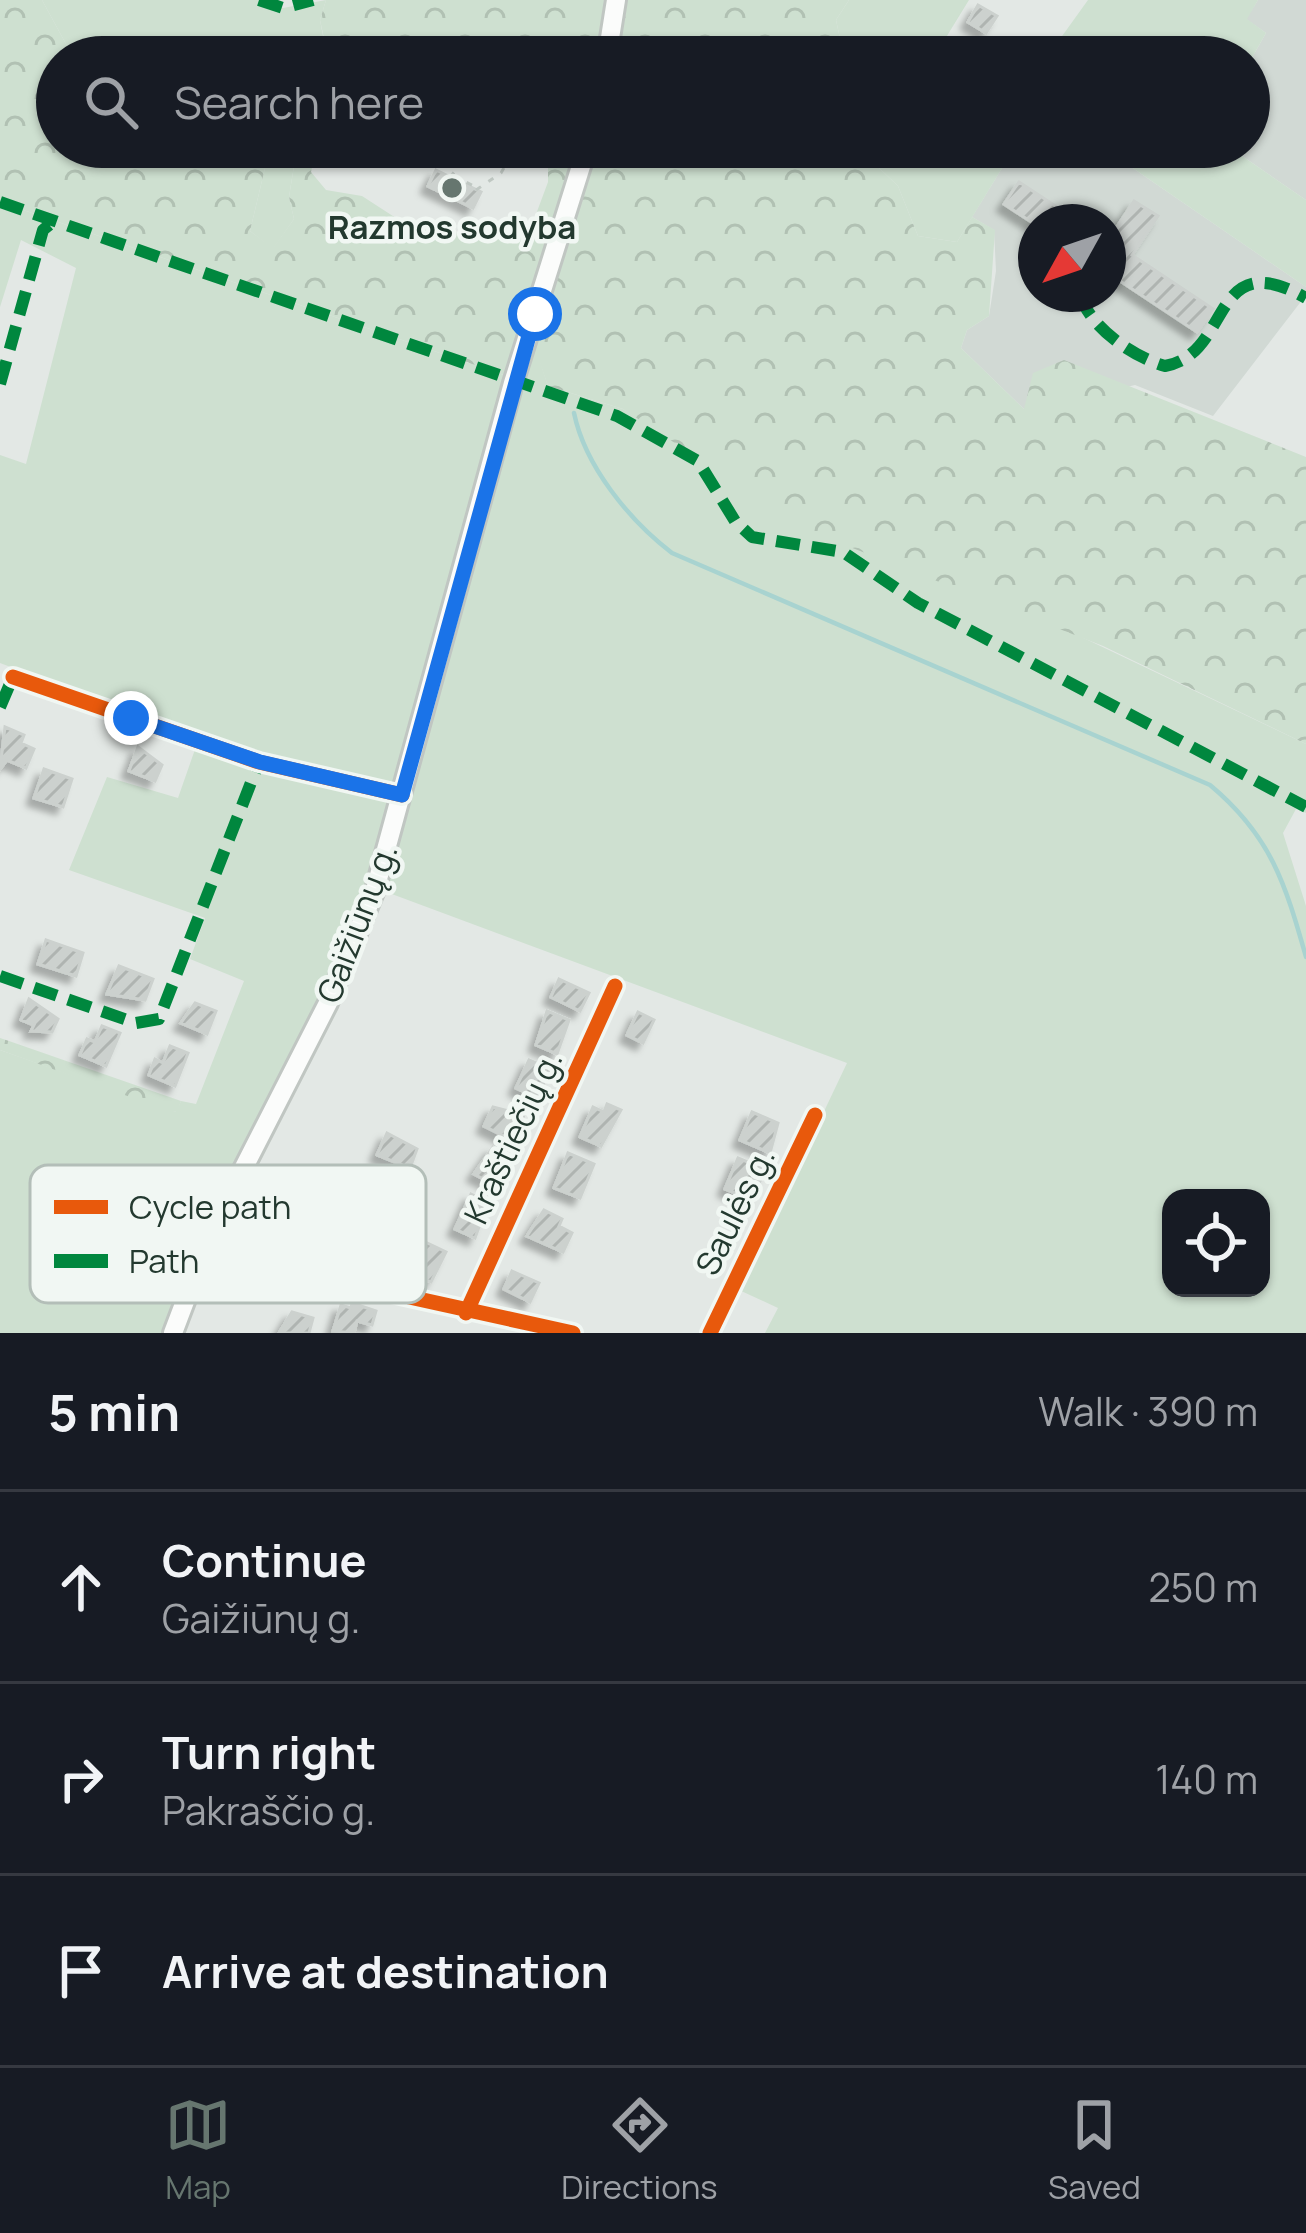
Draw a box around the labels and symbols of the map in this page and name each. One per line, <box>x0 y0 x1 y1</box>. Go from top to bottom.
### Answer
marker: Razmos sodyba <box>439 175 465 201</box>
place label: Razmos sodyba <box>328 204 576 249</box>
north arrow <box>1018 204 1126 312</box>
route start <box>508 287 562 341</box>
route end <box>104 691 158 745</box>
street label: Gaižiūnų g. <box>305 836 408 1009</box>
street label: Kraštiečių g. <box>453 1043 572 1231</box>
street label: Saulės g. <box>684 1139 785 1282</box>
legend <box>30 1165 426 1303</box>
text: Cycle path <box>129 1184 291 1229</box>
text: Path <box>129 1238 199 1283</box>

